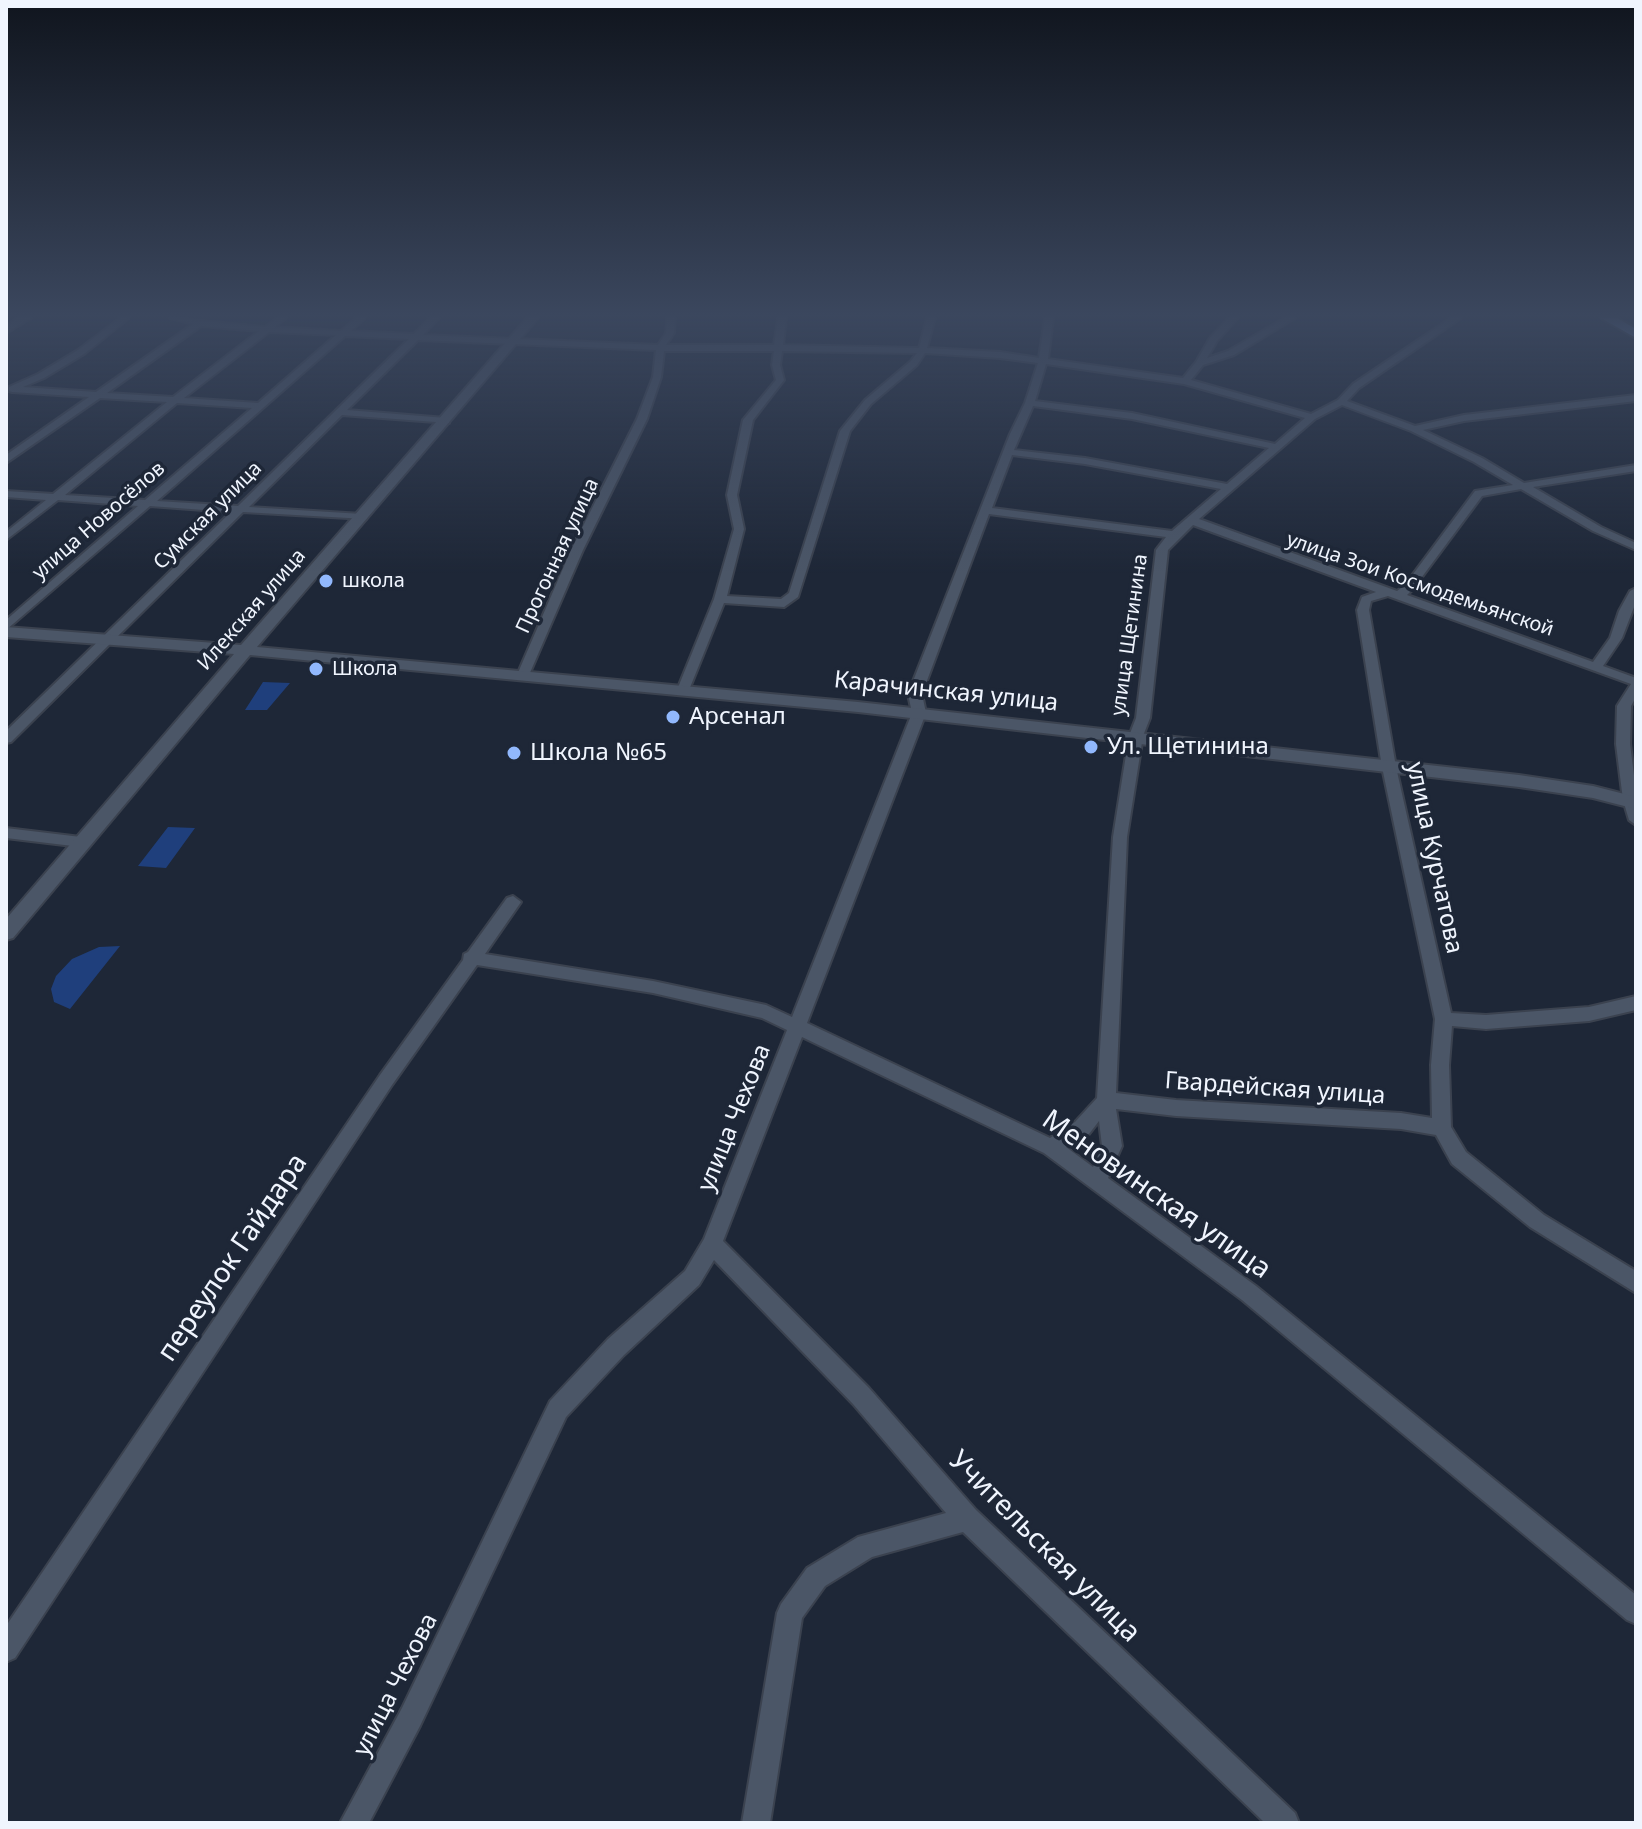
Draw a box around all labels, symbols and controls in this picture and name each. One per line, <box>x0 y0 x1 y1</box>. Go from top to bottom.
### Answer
street label: улица Новосёлов <box>28 457 170 585</box>
street label: Сумская улица <box>149 457 267 575</box>
street label: Прогонная улица <box>512 475 604 637</box>
street label: улица Зои Космодемьянской <box>1283 528 1557 642</box>
street label: Илекская улица <box>193 544 311 676</box>
street label: улица Щетинина <box>1107 553 1153 717</box>
place label: школа <box>342 569 405 593</box>
marker: школа <box>317 572 335 590</box>
place label: Школа <box>332 657 398 681</box>
marker: Школа <box>307 660 325 678</box>
street label: Карачинская улица <box>832 666 1060 718</box>
place label: Арсенал <box>689 703 786 731</box>
marker: Арсенал <box>664 708 682 726</box>
place label: Ул. Щетинина <box>1107 733 1269 761</box>
marker: Ул. Щетинина <box>1082 738 1100 756</box>
place label: Школа №65 <box>530 739 667 767</box>
marker: Школа №65 <box>505 744 523 762</box>
street label: улица Курчатова <box>1400 760 1468 956</box>
street label: улица Чехова <box>692 1040 778 1196</box>
street label: Гвардейская улица <box>1164 1067 1386 1111</box>
street label: Меновинская улица <box>1035 1103 1277 1287</box>
street label: переулок Гайдара <box>151 1148 315 1368</box>
street label: Учительская улица <box>941 1444 1147 1650</box>
street label: улица Чехова <box>348 1609 444 1761</box>

